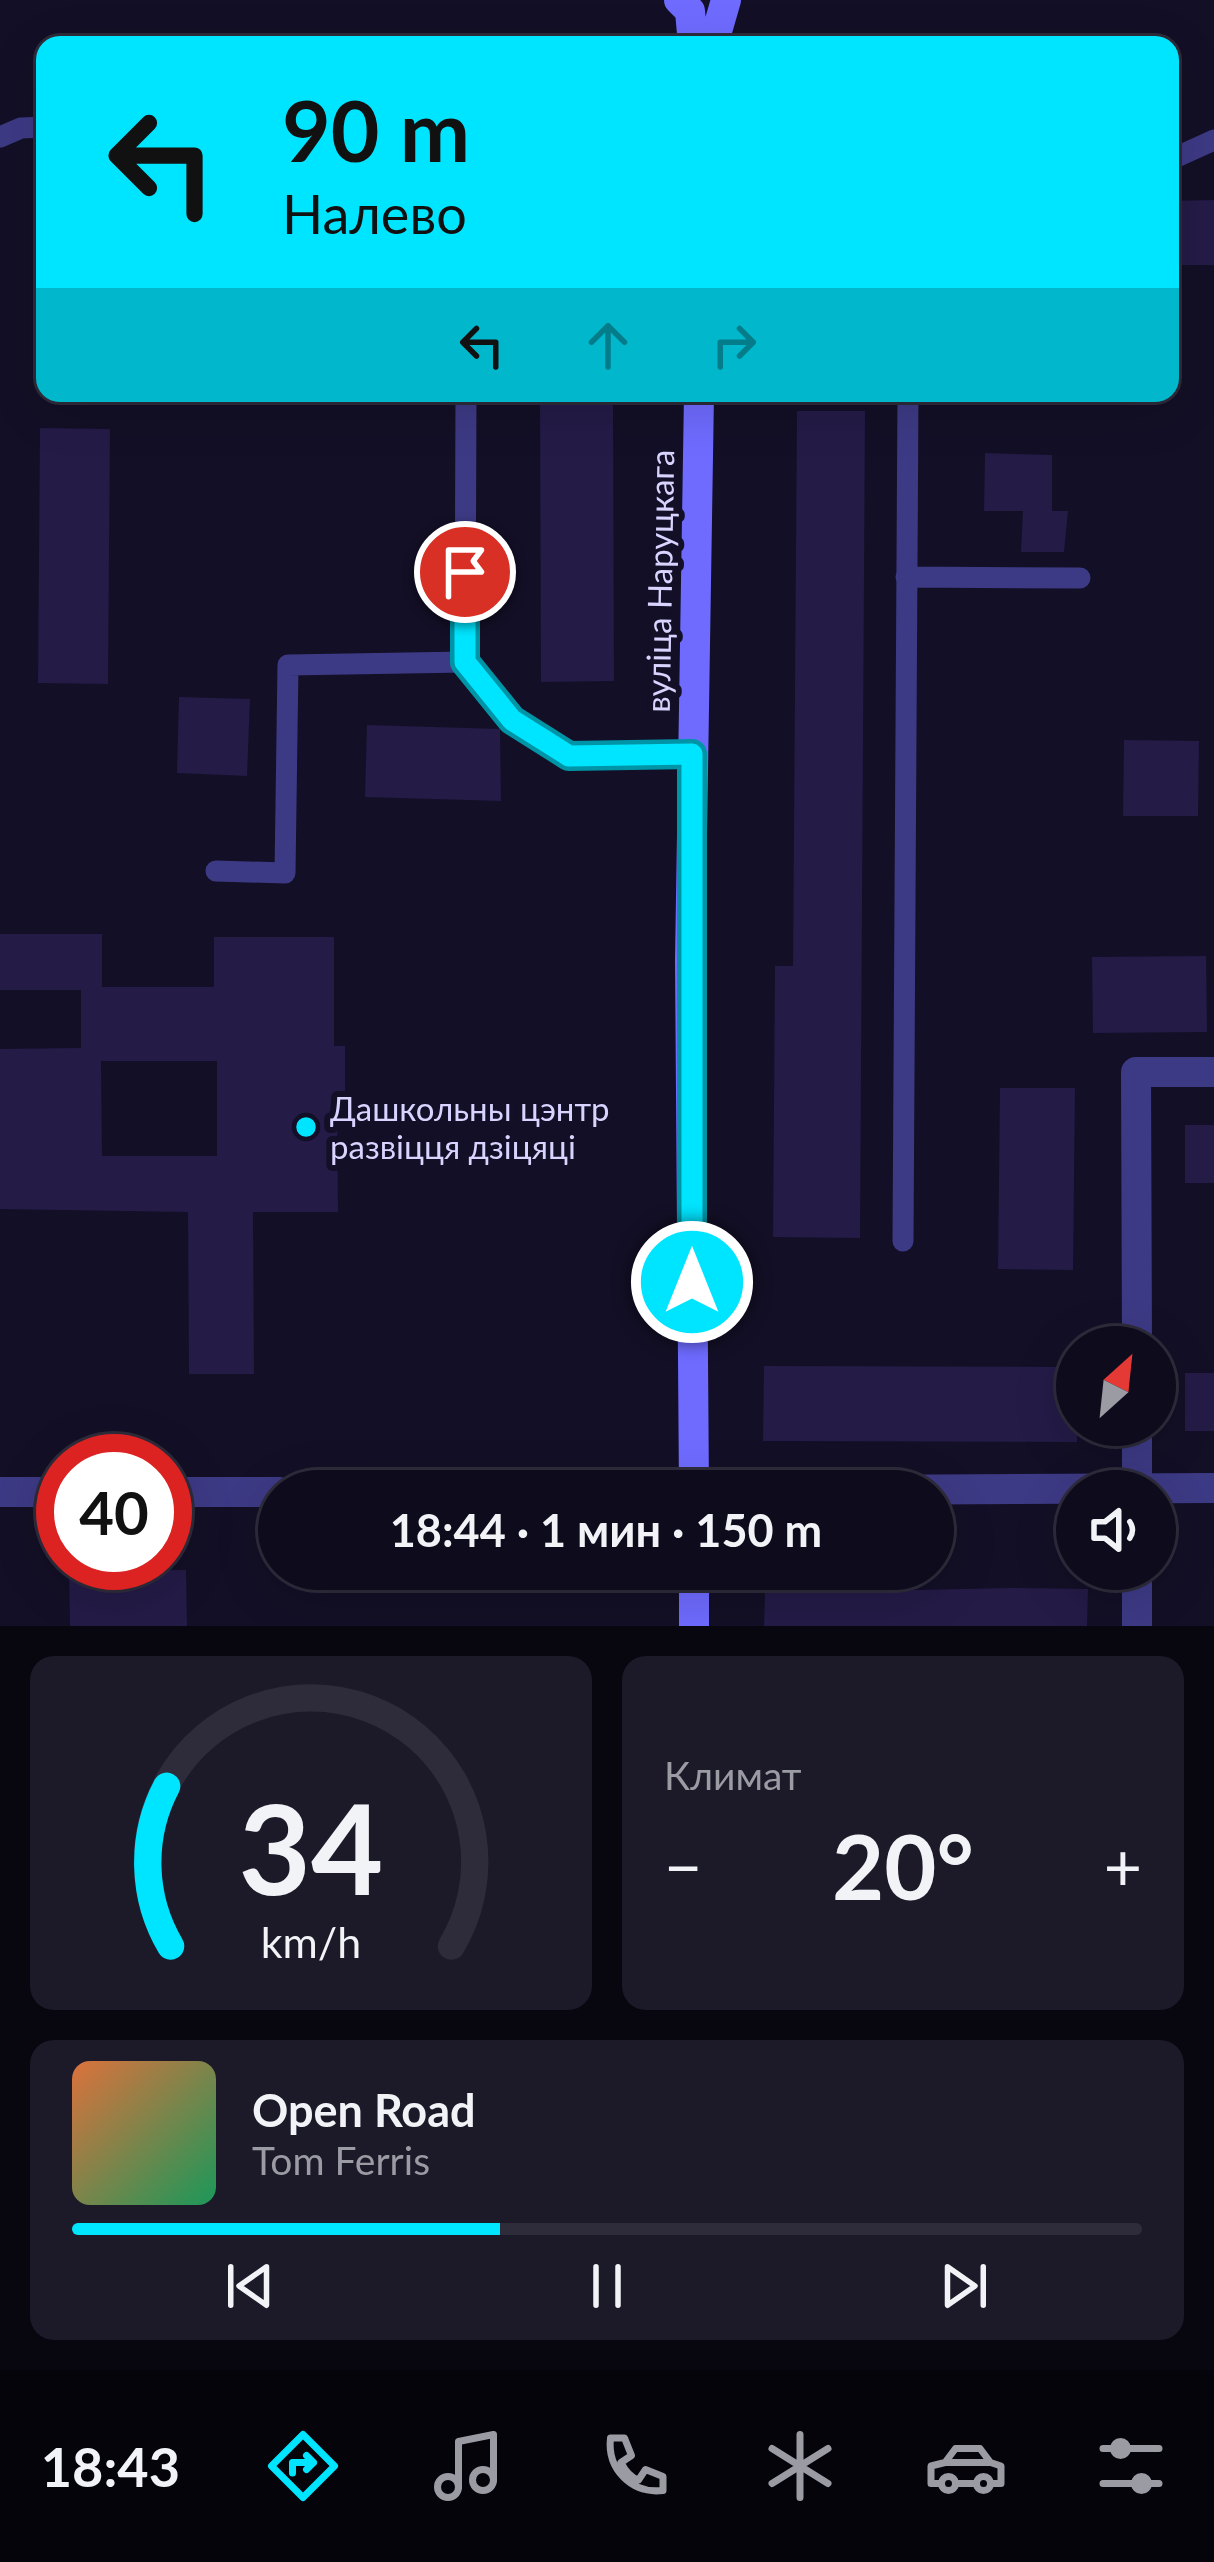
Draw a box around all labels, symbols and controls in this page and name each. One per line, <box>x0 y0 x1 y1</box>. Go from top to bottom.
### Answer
text: 90 m <box>282 79 470 180</box>
icon: left <box>84 84 240 240</box>
text: Налево <box>282 181 467 246</box>
icon: left <box>449 312 515 378</box>
icon: ahead <box>575 312 641 378</box>
icon: right <box>701 312 767 378</box>
street label: вуліца Наруцкага <box>637 449 681 713</box>
pin <box>414 521 516 623</box>
icon: arrive <box>432 539 498 605</box>
place label: Дашкольны цэнтр развіцця дзіцяці <box>330 1088 610 1166</box>
marker: Дашкольны цэнтр развіцця дзіцяці <box>293 1114 319 1140</box>
position arrow <box>629 1219 755 1345</box>
north arrow <box>1056 1326 1176 1446</box>
map controls <box>1056 1326 1176 1590</box>
speed limit sign: 40 <box>36 1434 192 1590</box>
button: sound <box>1056 1470 1176 1590</box>
text: 18:44 · 1 мин · 150 m <box>390 1503 822 1557</box>
text: Климат <box>664 1752 802 1798</box>
text: 34 <box>239 1772 383 1922</box>
text: 20° <box>832 1811 974 1919</box>
text: − <box>664 1826 702 1905</box>
text: + <box>1104 1826 1142 1905</box>
text: km/h <box>261 1916 361 1967</box>
text: Open Road <box>252 2083 476 2137</box>
text: Tom Ferris <box>252 2137 430 2183</box>
icon: previous <box>217 2253 283 2319</box>
icon: pause <box>574 2253 640 2319</box>
icon: next <box>931 2253 997 2319</box>
icon: directions <box>261 2424 345 2508</box>
icon: music <box>427 2424 511 2508</box>
icon: phone <box>593 2424 677 2508</box>
icon: climate <box>758 2424 842 2508</box>
icon: car <box>924 2424 1008 2508</box>
icon: filters <box>1089 2424 1173 2508</box>
text: 18:43 <box>41 2434 180 2499</box>

